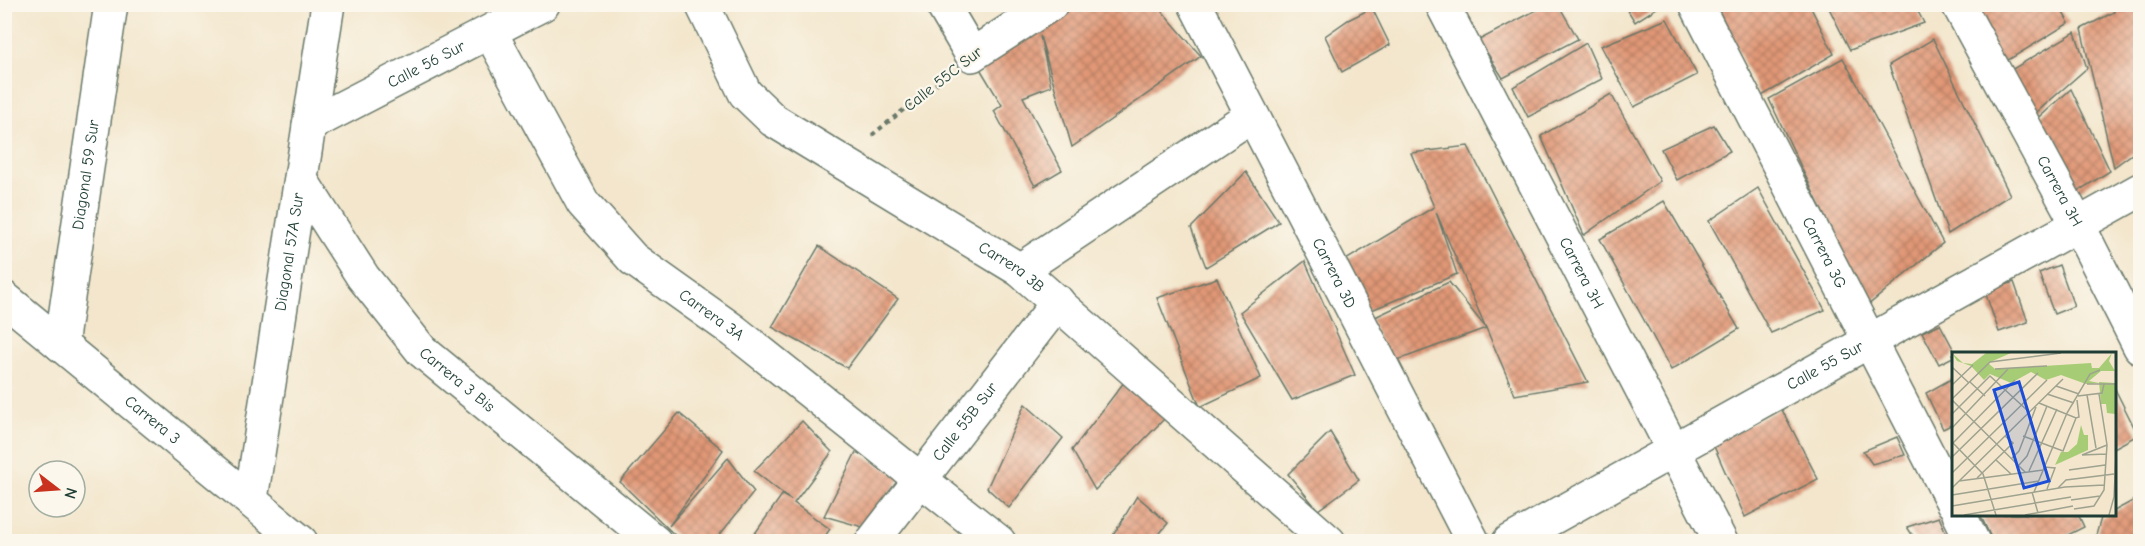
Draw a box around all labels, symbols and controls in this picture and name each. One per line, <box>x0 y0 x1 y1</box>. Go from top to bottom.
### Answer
street label: Calle 56 Sur <box>385 37 469 92</box>
street label: Calle 55C Sur <box>900 42 986 115</box>
street label: Diagonal 59 Sur <box>69 118 103 231</box>
street label: Carrera 3H <box>2033 153 2086 230</box>
street label: Diagonal 57A Sur <box>271 191 308 312</box>
street label: Carrera 3G <box>1798 214 1850 292</box>
street label: Carrera 3H <box>1556 234 1607 312</box>
street label: Carrera 3D <box>1309 235 1360 311</box>
street label: Carrera 3B <box>975 238 1048 296</box>
street label: Carrera 3A <box>675 286 747 344</box>
street label: Calle 55 Sur <box>1784 337 1867 394</box>
street label: Carrera 3 Bis <box>416 344 499 416</box>
inset map <box>1952 352 2115 516</box>
street label: Calle 55B Sur <box>929 378 1002 465</box>
street label: Carrera 3 <box>121 392 184 448</box>
north arrow <box>27 459 87 519</box>
text: N <box>60 485 81 501</box>

